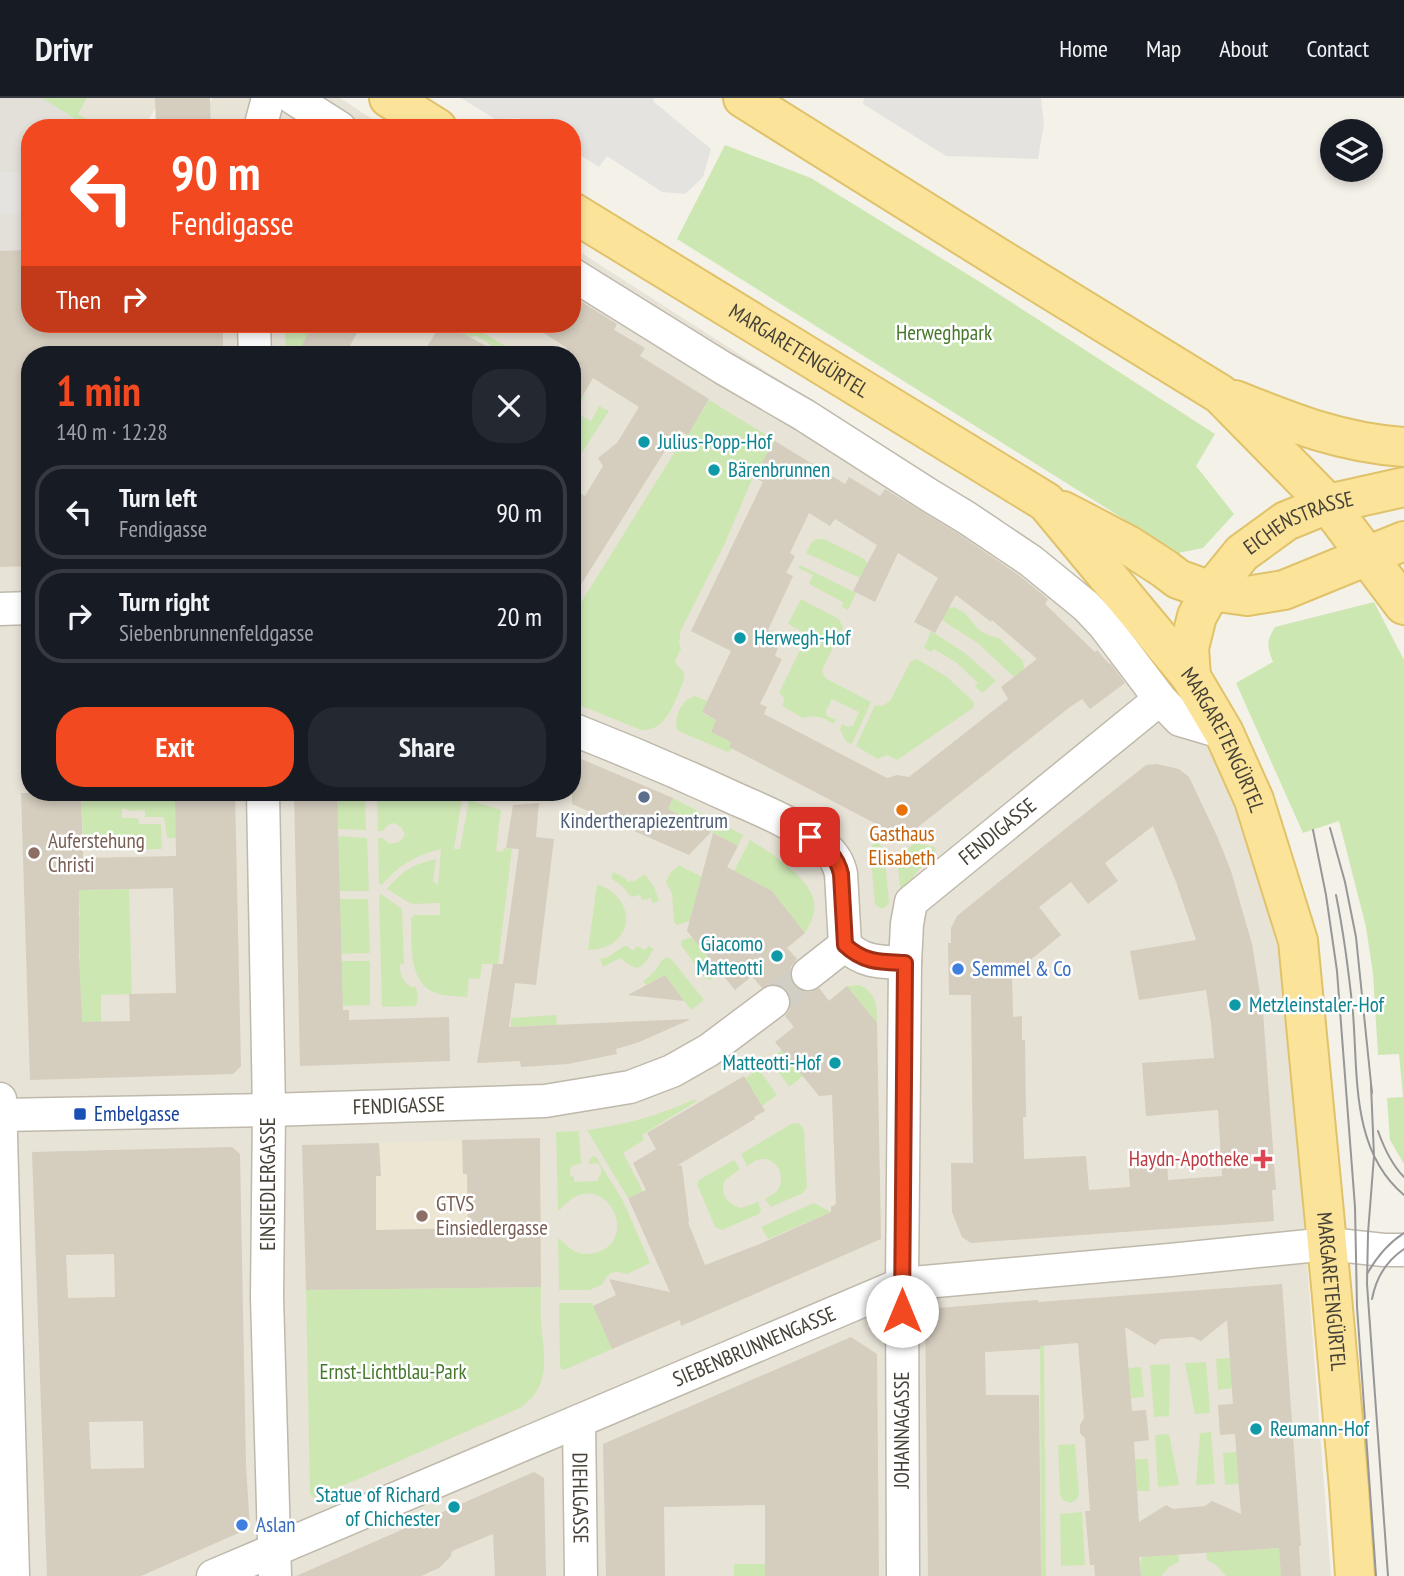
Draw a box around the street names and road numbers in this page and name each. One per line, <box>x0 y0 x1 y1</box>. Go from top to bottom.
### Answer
street label: MARGARETENGÜRTEL <box>724 297 874 404</box>
street label: EICHENSTRASSE <box>1238 485 1356 560</box>
street label: MARGARETENGÜRTEL <box>1175 661 1271 816</box>
street label: FENDIGASSE <box>953 792 1041 871</box>
street label: FENDIGASSE <box>352 1090 445 1120</box>
street label: EINSIEDLERGASSE <box>254 1117 281 1251</box>
street label: MARGARETENGÜRTEL <box>1311 1211 1353 1372</box>
street label: SIEBENBRUNNENGASSE <box>669 1300 840 1393</box>
street label: JOHANNAGASSE <box>888 1371 915 1490</box>
street label: DIEHLGASSE <box>566 1452 595 1544</box>

